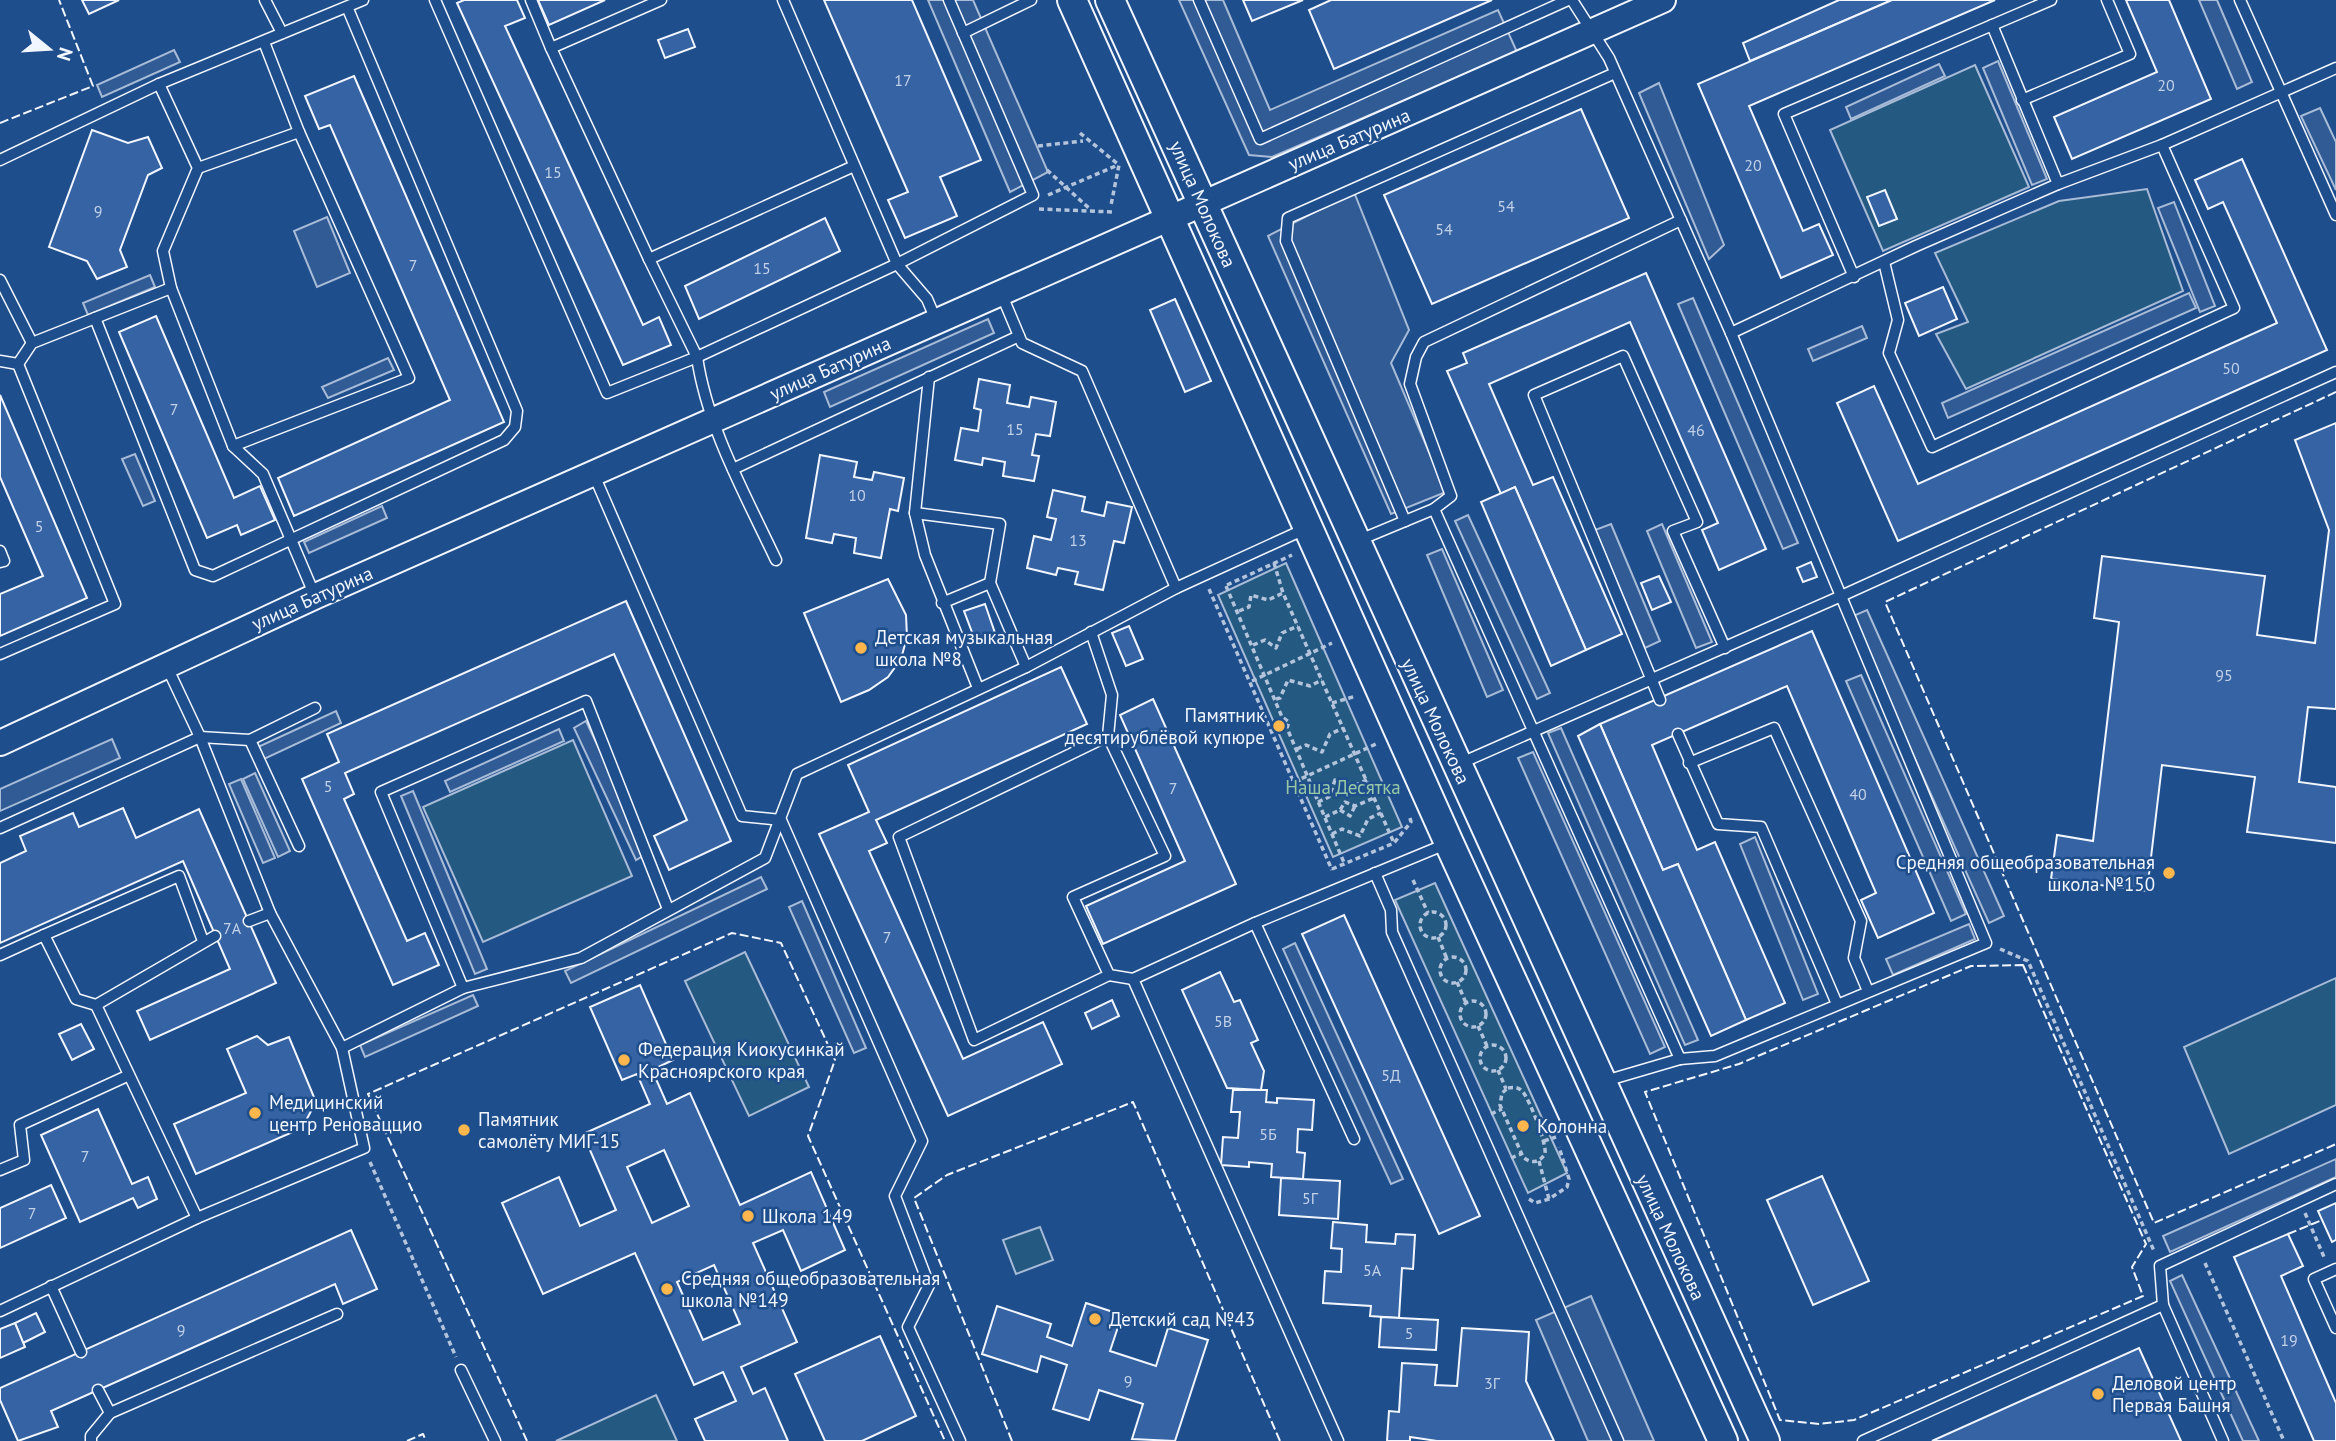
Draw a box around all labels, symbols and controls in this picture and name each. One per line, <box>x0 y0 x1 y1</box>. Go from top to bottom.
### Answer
north arrow <box>14 14 84 84</box>
text: N <box>52 45 79 64</box>
house number: 17 <box>894 70 912 90</box>
house number: 20 <box>2157 75 2175 95</box>
street label: улица Батурина <box>1284 103 1414 175</box>
street label: улица Молокова <box>1164 137 1242 271</box>
house number: 20 <box>1744 155 1762 175</box>
house number: 15 <box>544 162 562 182</box>
house number: 54 <box>1497 196 1515 216</box>
house number: 9 <box>94 201 102 221</box>
house number: 54 <box>1435 219 1453 239</box>
house number: 7 <box>409 255 417 275</box>
house number: 15 <box>753 258 771 278</box>
street label: улица Батурина <box>766 331 894 405</box>
house number: 50 <box>2222 358 2240 378</box>
house number: 7 <box>170 399 178 419</box>
house number: 15 <box>1006 419 1024 439</box>
house number: 46 <box>1687 420 1705 440</box>
house number: 10 <box>848 485 866 505</box>
house number: 5 <box>35 516 43 536</box>
house number: 13 <box>1069 530 1087 550</box>
street label: улица Батурина <box>248 561 376 635</box>
place label: Детская музыкальная школа №8 <box>875 625 1053 671</box>
marker: Детская музыкальная школа №8 <box>853 640 869 656</box>
street label: улица Молокова <box>1396 654 1476 788</box>
house number: 95 <box>2215 665 2233 685</box>
place label: Памятник десятирублёвой купюре <box>1065 703 1265 749</box>
marker: Памятник десятирублёвой купюре <box>1271 718 1287 734</box>
park label: Наша Десятка <box>1285 775 1401 799</box>
house number: 5 <box>324 776 332 796</box>
house number: 7 <box>1169 778 1177 798</box>
house number: 40 <box>1849 784 1867 804</box>
place label: Средняя общеобразовательная школа №150 <box>1896 850 2155 896</box>
marker: Средняя общеобразовательная школа №150 <box>2161 865 2177 881</box>
house number: 7А <box>223 918 242 938</box>
house number: 7 <box>883 927 891 947</box>
house number: 5В <box>1214 1011 1232 1031</box>
place label: Федерация Киокусинкай Красноярского края <box>638 1037 845 1083</box>
marker: Федерация Киокусинкай Красноярского края <box>616 1052 632 1068</box>
house number: 5Д <box>1381 1065 1401 1085</box>
place label: Медицинский центр Реноваццио <box>269 1090 423 1136</box>
marker: Медицинский центр Реноваццио <box>247 1105 263 1121</box>
place label: Памятник самолёту МИГ-15 <box>478 1107 620 1153</box>
place label: Колонна <box>1537 1114 1607 1138</box>
marker: Колонна <box>1515 1118 1531 1134</box>
marker: Памятник самолёту МИГ-15 <box>456 1122 472 1138</box>
house number: 5Б <box>1259 1124 1277 1144</box>
house number: 7 <box>81 1146 89 1166</box>
street label: улица Молокова <box>1631 1170 1711 1304</box>
house number: 5Г <box>1302 1188 1319 1208</box>
house number: 7 <box>28 1203 36 1223</box>
place label: Школа 149 <box>762 1204 853 1228</box>
marker: Школа 149 <box>740 1208 756 1224</box>
house number: 5А <box>1363 1260 1382 1280</box>
place label: Средняя общеобразовательная школа №149 <box>681 1266 940 1312</box>
marker: Средняя общеобразовательная школа №149 <box>659 1281 675 1297</box>
place label: Детский сад №43 <box>1109 1307 1255 1331</box>
marker: Детский сад №43 <box>1087 1311 1103 1327</box>
house number: 9 <box>177 1320 185 1340</box>
house number: 5 <box>1405 1323 1413 1343</box>
house number: 19 <box>2280 1330 2298 1350</box>
house number: 9 <box>1124 1371 1132 1391</box>
place label: Деловой центр Первая Башня <box>2112 1371 2237 1417</box>
house number: 3Г <box>1484 1373 1501 1393</box>
marker: Деловой центр Первая Башня <box>2090 1386 2106 1402</box>

